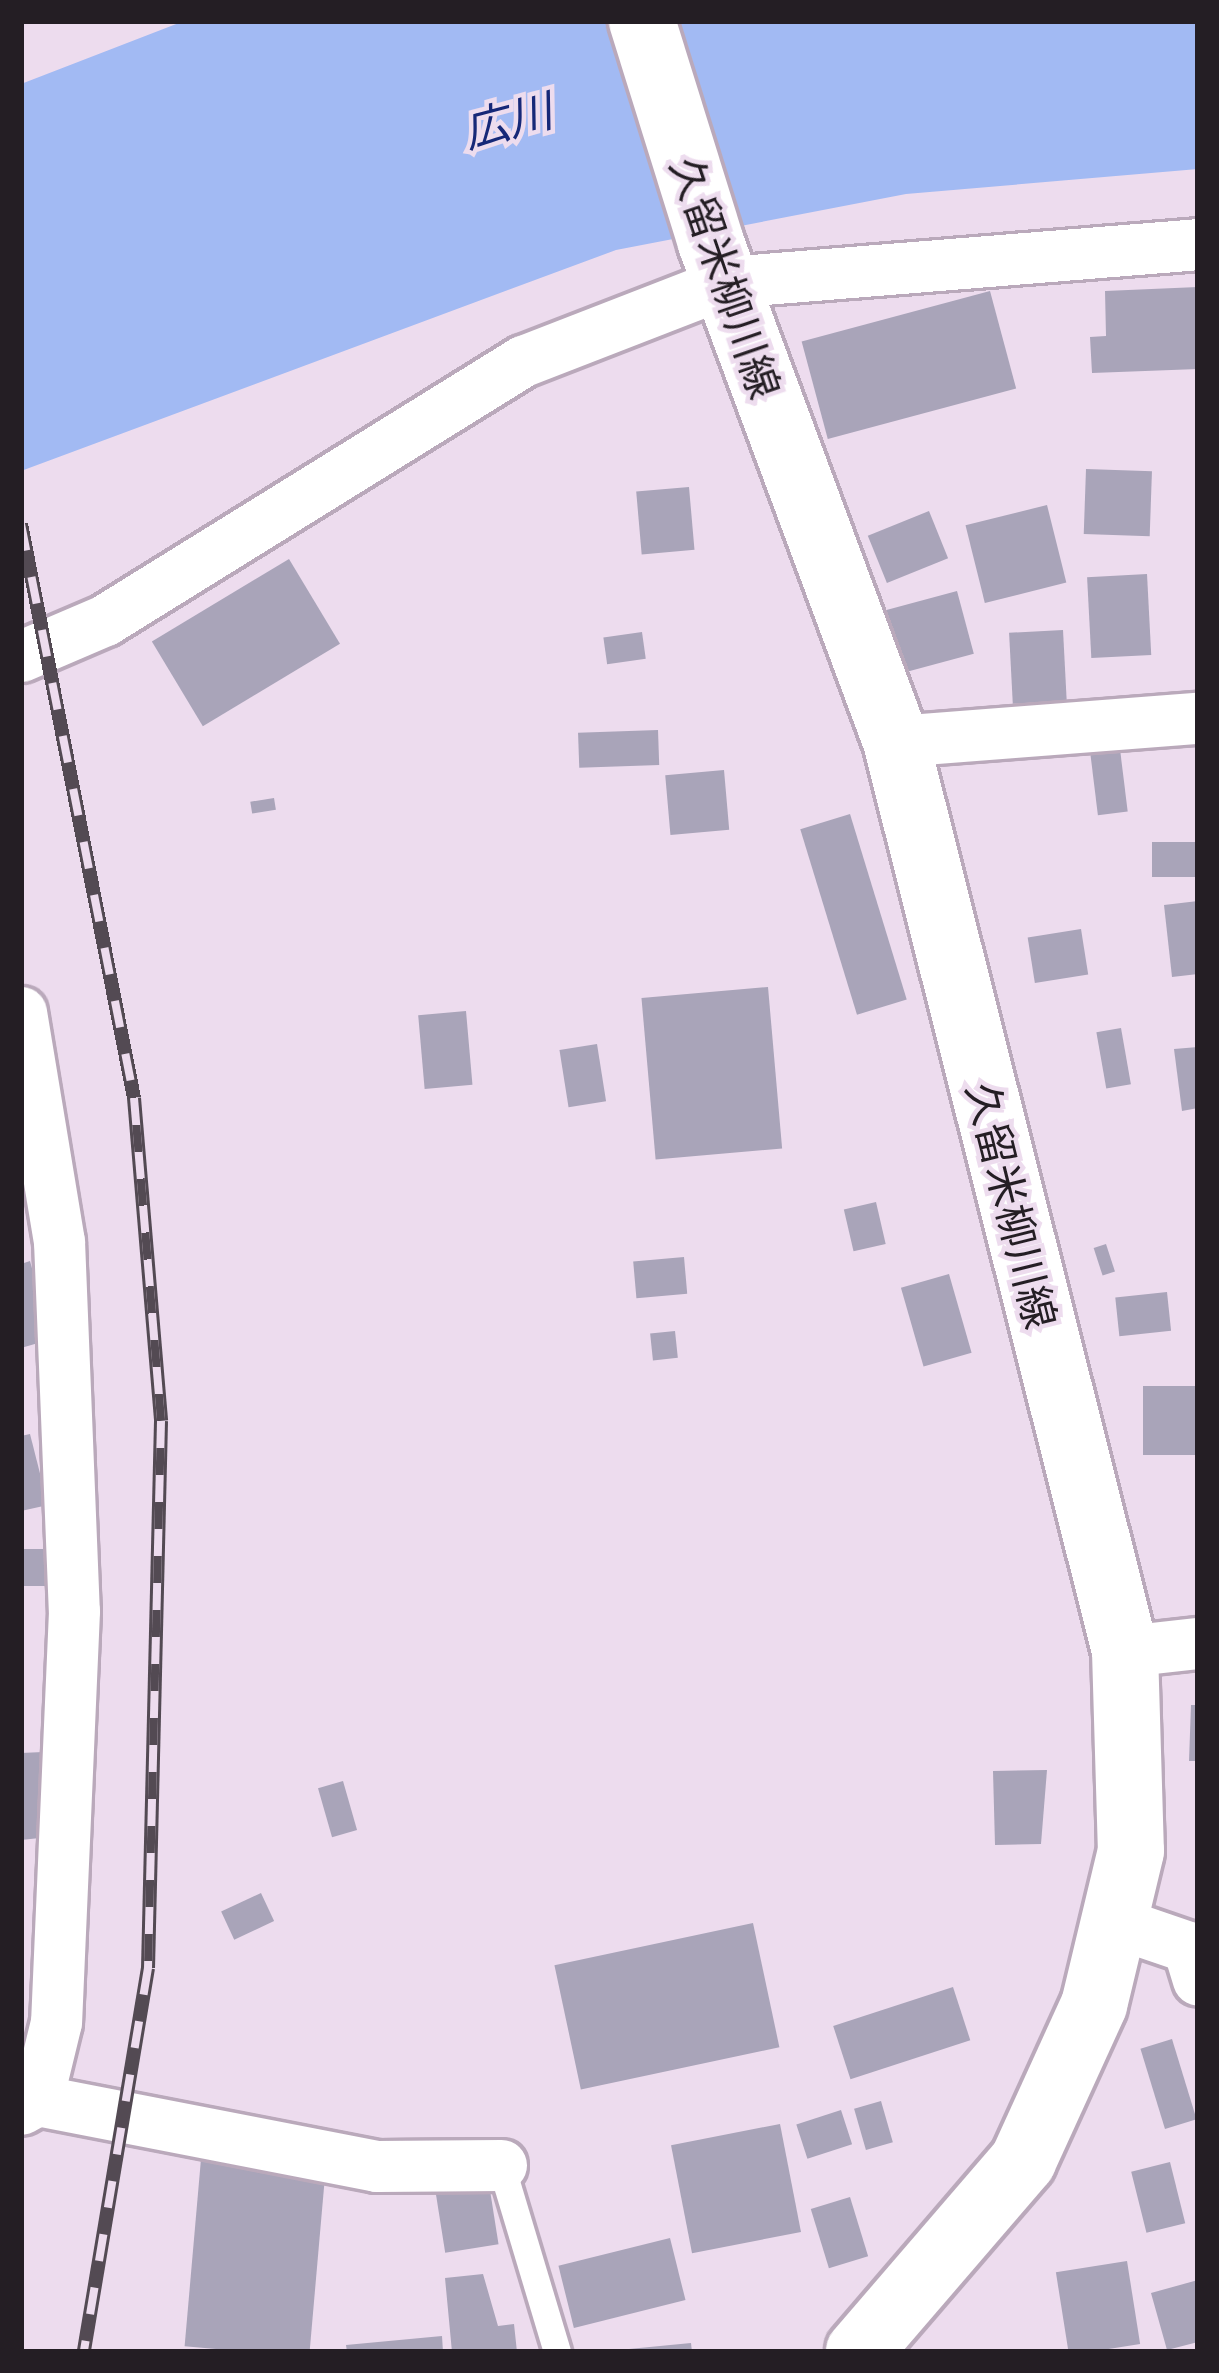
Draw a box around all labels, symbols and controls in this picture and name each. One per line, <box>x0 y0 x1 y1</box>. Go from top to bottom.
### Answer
water label: 広川 <box>457 81 557 157</box>
street label: 久留米柳川線 <box>662 150 792 404</box>
street label: 久留米柳川線 <box>958 1077 1068 1333</box>

